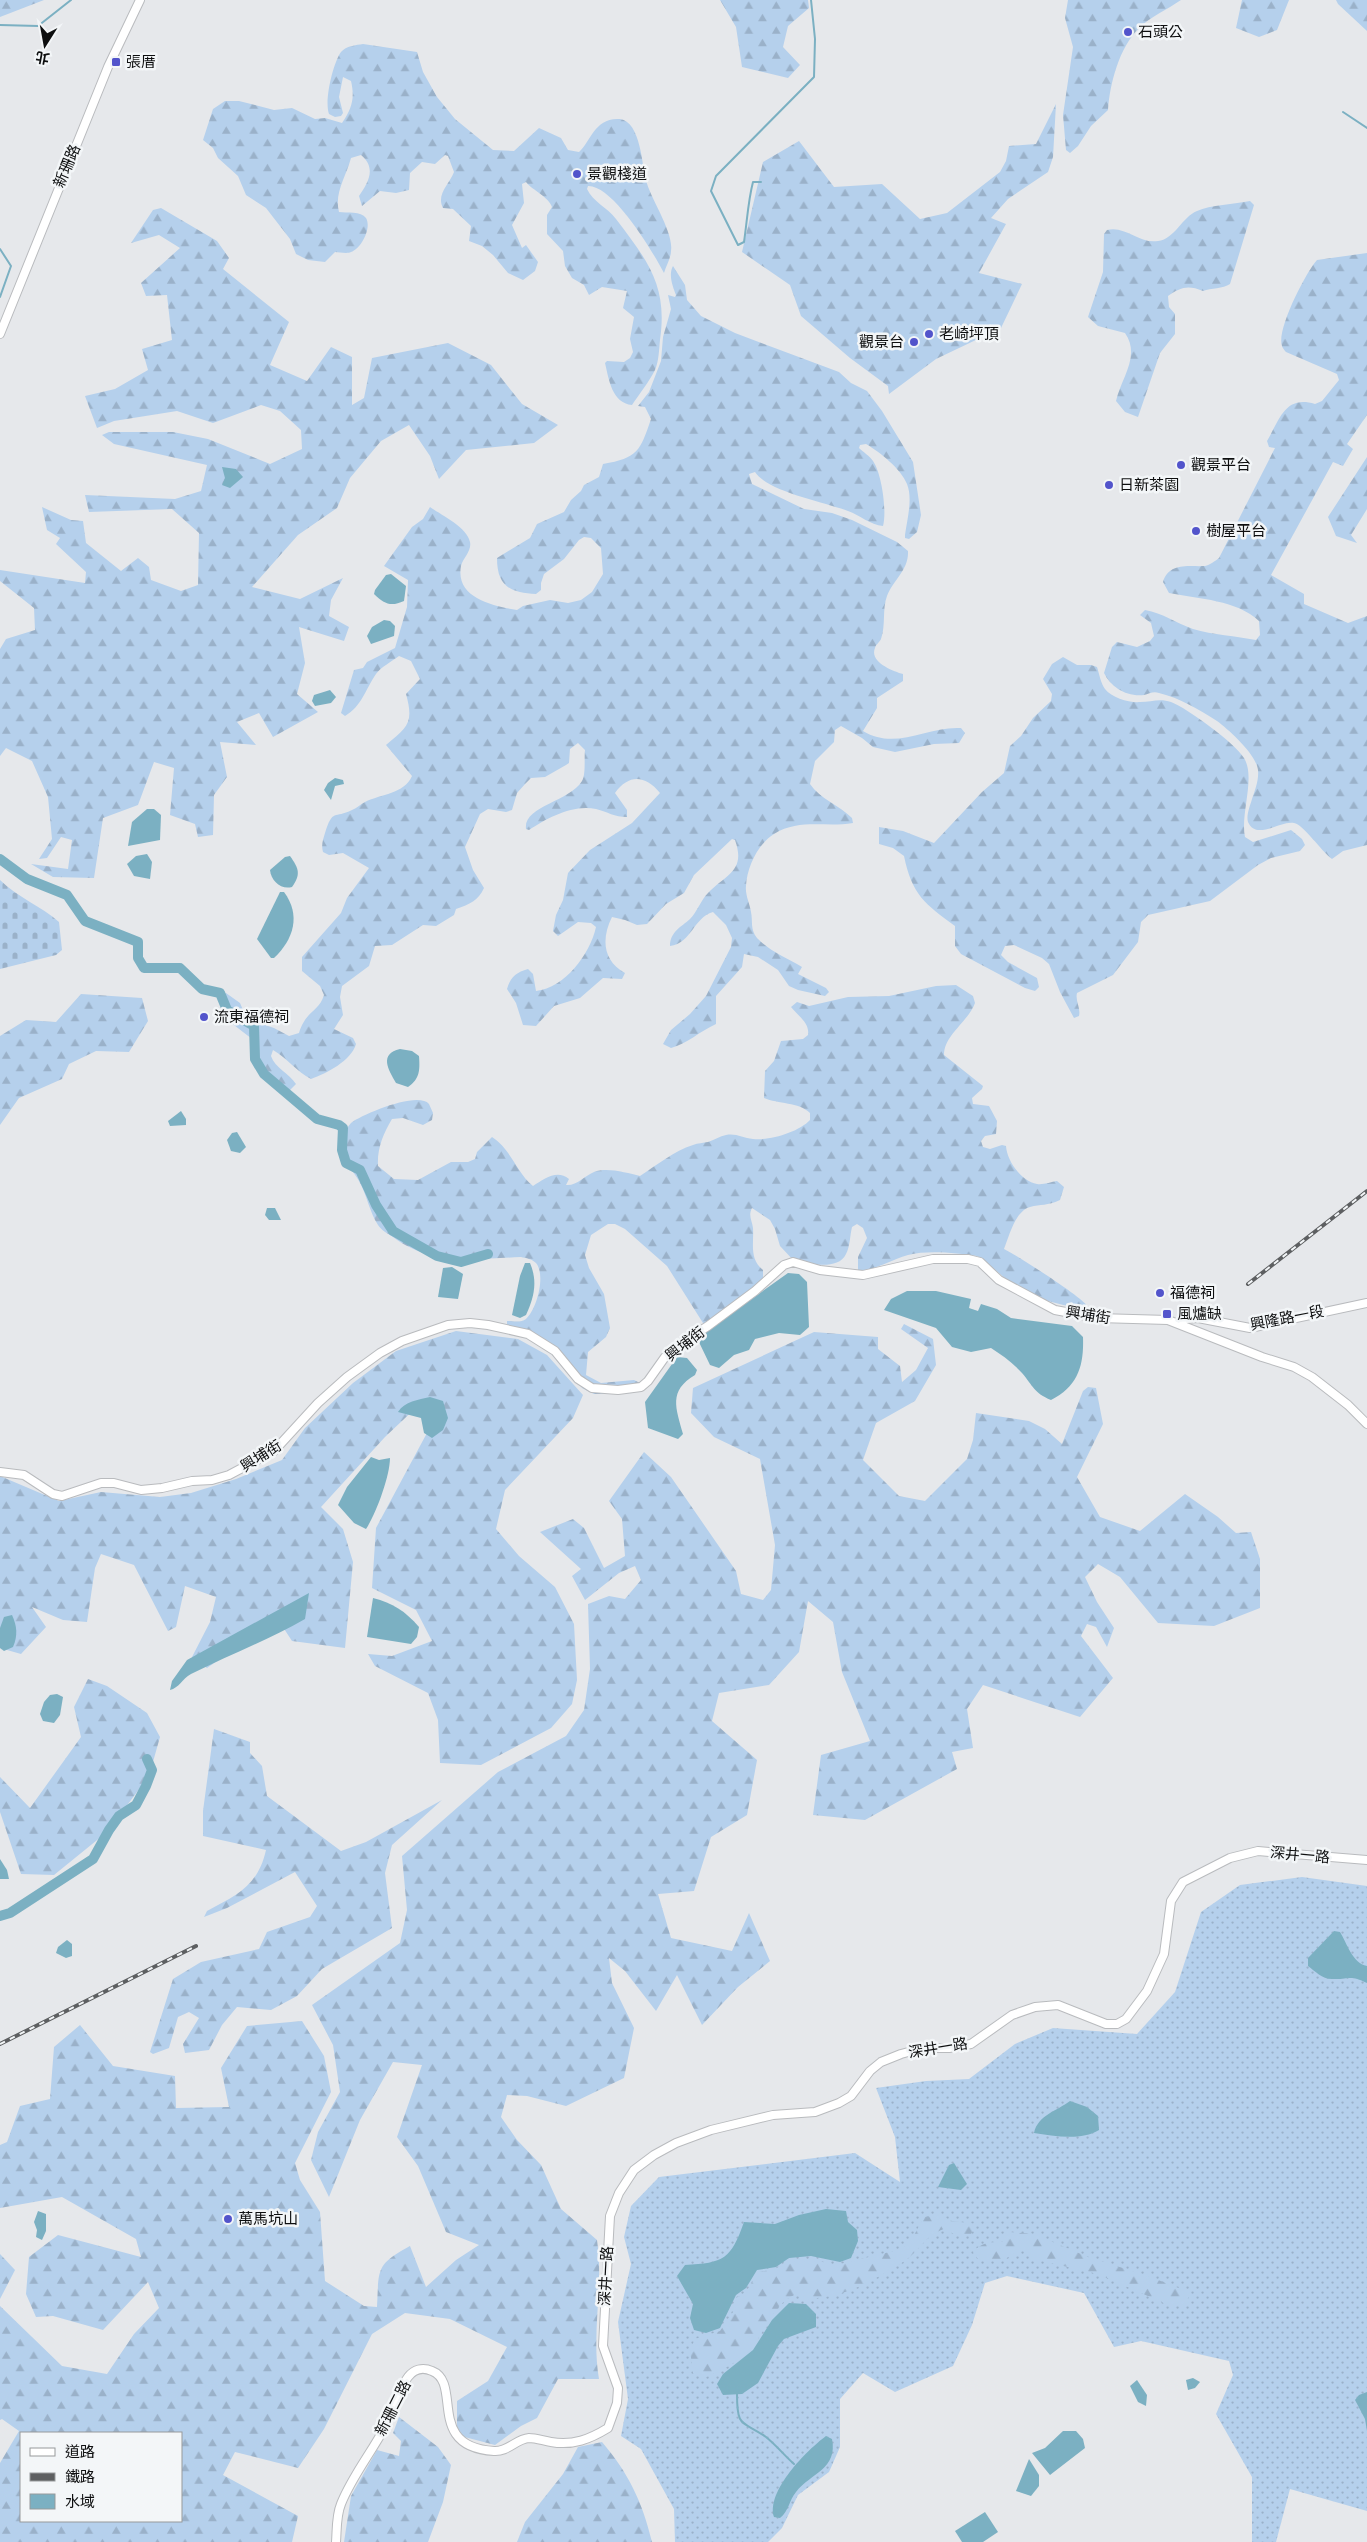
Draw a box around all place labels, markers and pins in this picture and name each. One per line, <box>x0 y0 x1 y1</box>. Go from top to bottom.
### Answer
place label: 石頭公 <box>1138 21 1183 42</box>
marker: 石頭公 <box>1122 26 1134 38</box>
place label: 張厝 <box>126 51 156 72</box>
marker: 張厝 <box>110 56 122 68</box>
place label: 景觀棧道 <box>587 163 647 184</box>
marker: 景觀棧道 <box>571 168 583 180</box>
place label: 老崎坪頂 <box>939 323 999 344</box>
marker: 老崎坪頂 <box>923 328 935 340</box>
place label: 觀景台 <box>859 331 904 352</box>
marker: 觀景台 <box>908 336 920 348</box>
place label: 觀景平台 <box>1191 454 1251 475</box>
marker: 觀景平台 <box>1175 459 1187 471</box>
place label: 日新茶園 <box>1119 474 1179 495</box>
marker: 日新茶園 <box>1103 479 1115 491</box>
place label: 樹屋平台 <box>1206 520 1266 541</box>
marker: 樹屋平台 <box>1190 525 1202 537</box>
place label: 流東福德祠 <box>214 1006 289 1027</box>
marker: 流東福德祠 <box>198 1011 210 1023</box>
place label: 福德祠 <box>1170 1282 1215 1303</box>
marker: 福德祠 <box>1154 1287 1166 1299</box>
place label: 風爐缺 <box>1177 1303 1222 1324</box>
marker: 風爐缺 <box>1161 1308 1173 1320</box>
place label: 萬馬坑山 <box>238 2208 298 2229</box>
marker: 萬馬坑山 <box>222 2213 234 2225</box>

